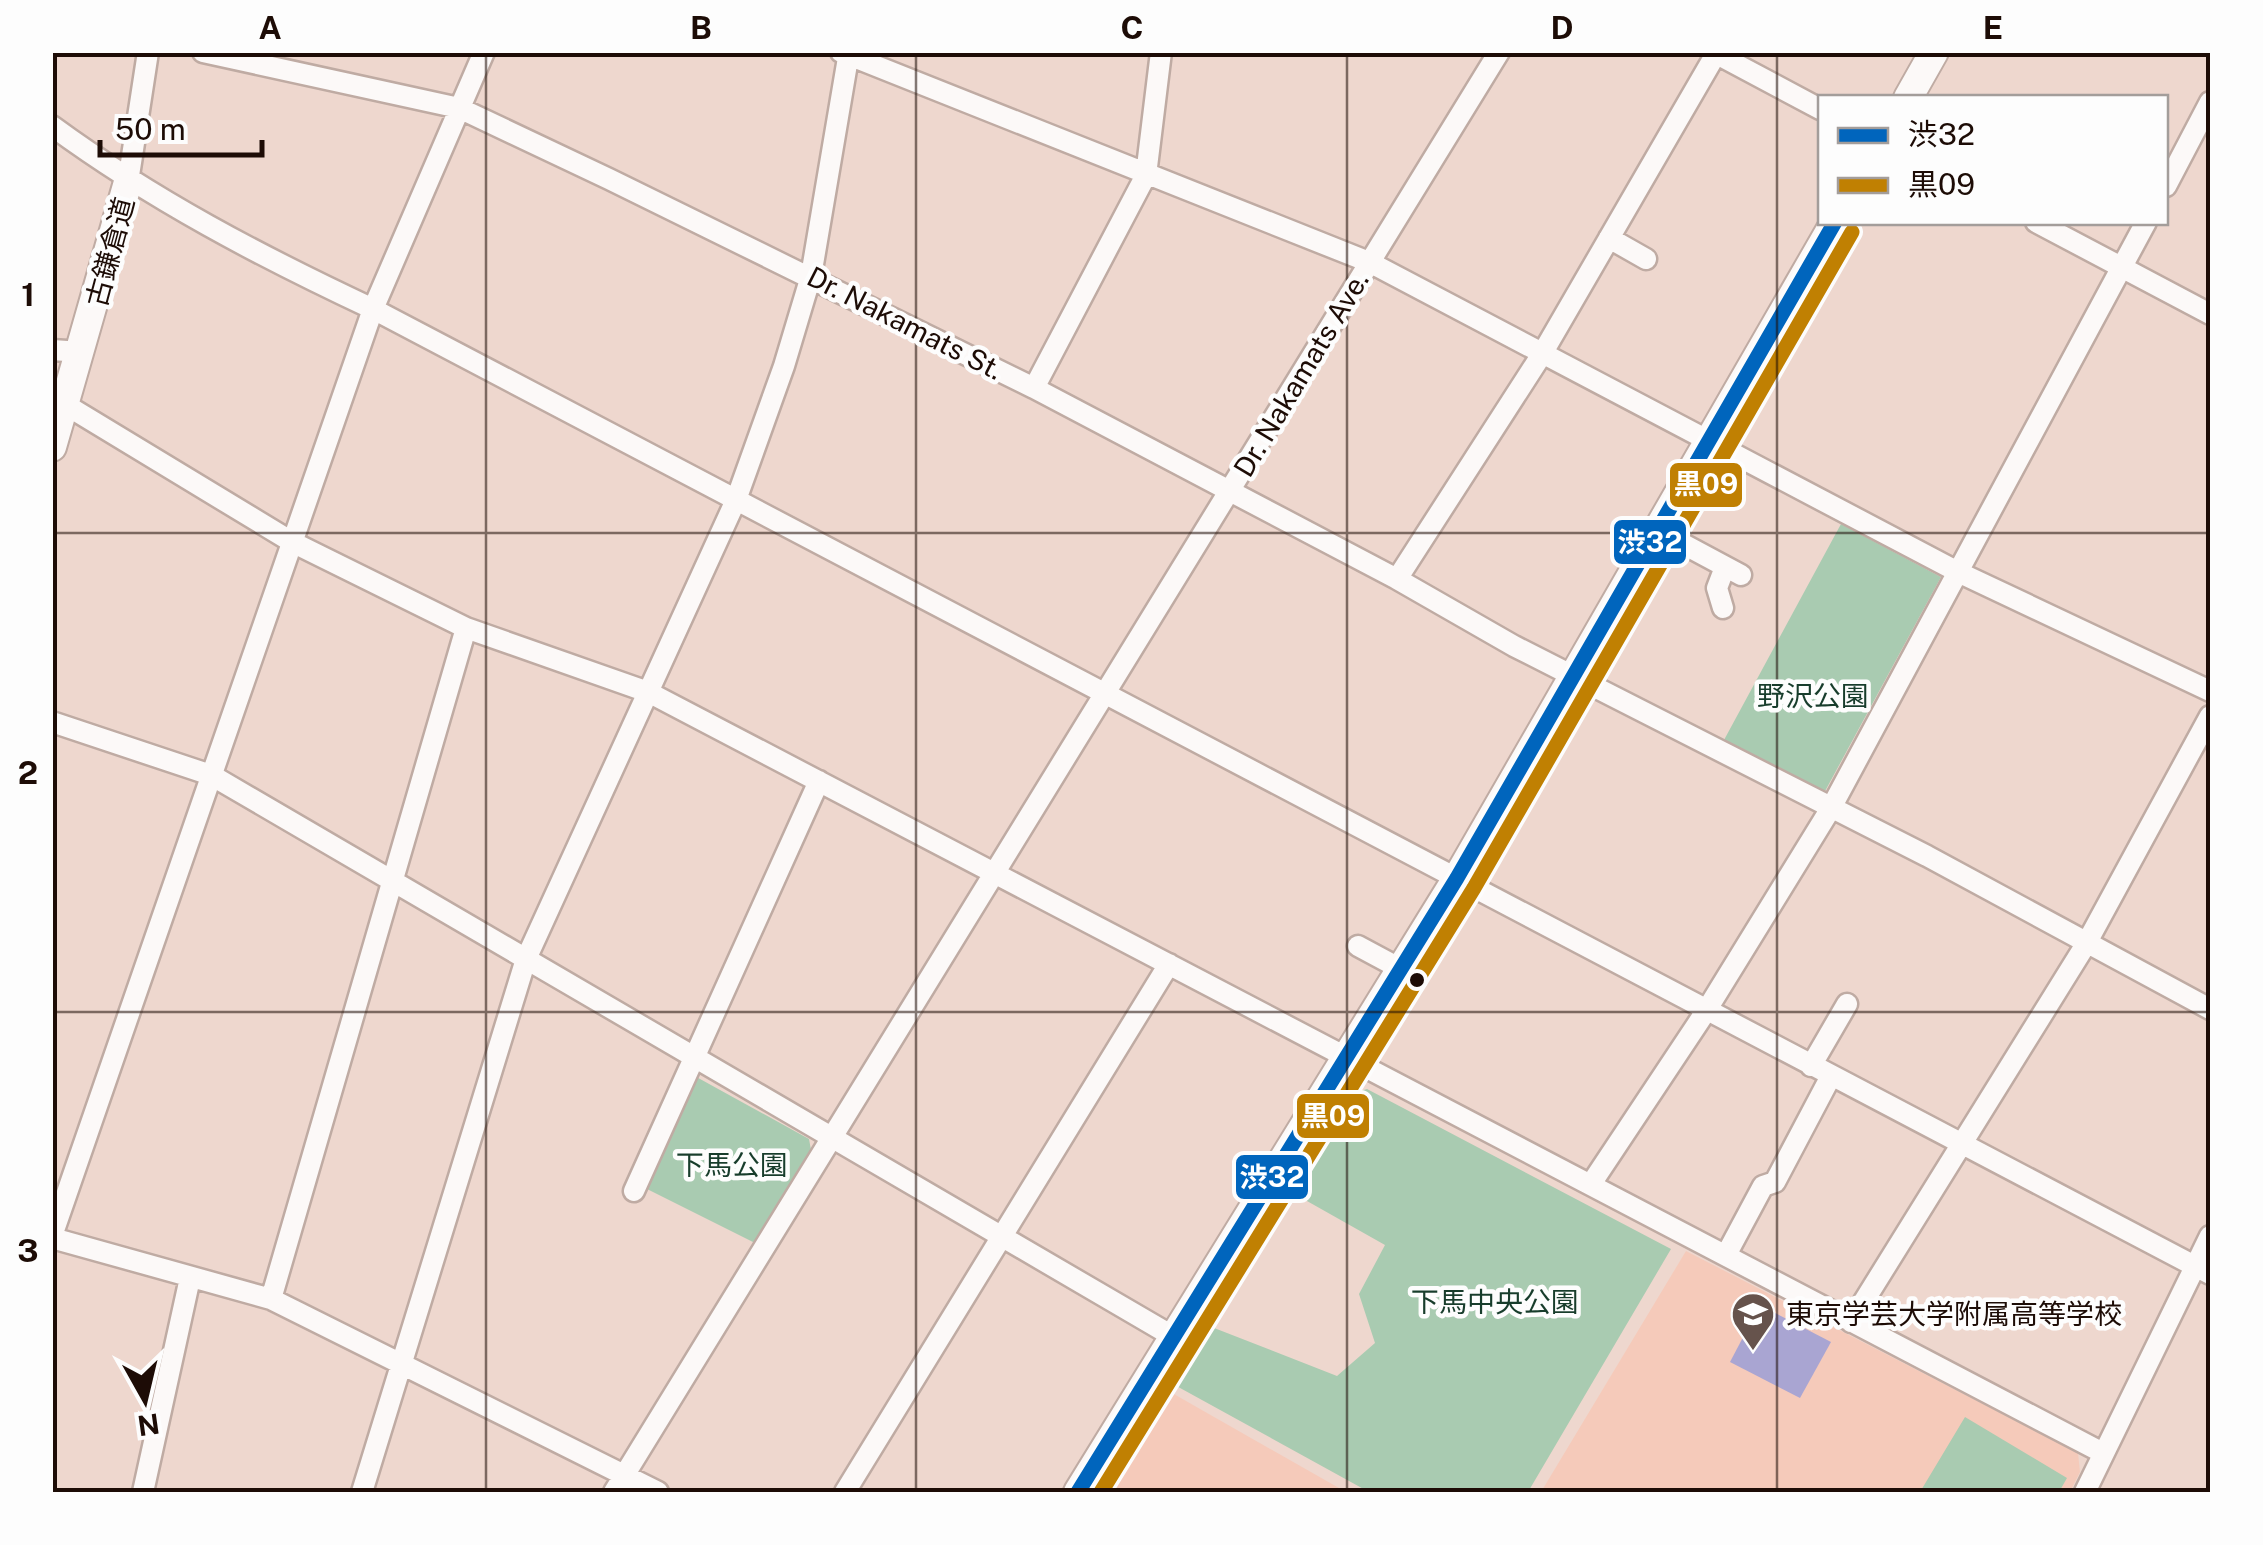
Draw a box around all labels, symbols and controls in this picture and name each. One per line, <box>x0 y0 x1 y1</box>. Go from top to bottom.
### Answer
text: A <box>258 9 282 46</box>
text: B <box>690 9 712 46</box>
text: C <box>1121 9 1143 46</box>
text: D <box>1550 9 1574 46</box>
text: E <box>1983 9 2003 46</box>
scale bar <box>100 95 262 157</box>
legend <box>1818 95 2168 225</box>
text: 50 m <box>115 111 186 147</box>
text: 渋32 <box>1908 116 1975 152</box>
text: 黒09 <box>1908 166 1975 202</box>
street label: 古鎌倉道 <box>79 194 140 310</box>
street label: Dr. Nakamats St. <box>802 259 1008 386</box>
street label: Dr. Nakamats Ave. <box>1226 265 1375 482</box>
text: 1 <box>21 276 35 313</box>
line badge: 黒09 <box>1668 461 1744 509</box>
text: 黒09 <box>1674 467 1738 500</box>
line badge: 渋32 <box>1612 518 1688 566</box>
text: 渋32 <box>1618 525 1682 558</box>
park label: 野沢公園 <box>1757 679 1869 712</box>
text: 2 <box>18 754 38 791</box>
unlabelled marker <box>1407 970 1427 990</box>
line badge: 黒09 <box>1295 1092 1371 1140</box>
text: 黒09 <box>1301 1099 1365 1132</box>
park label: 下馬公園 <box>676 1148 788 1181</box>
line badge: 渋32 <box>1234 1153 1310 1201</box>
text: 渋32 <box>1240 1160 1304 1193</box>
text: 3 <box>17 1232 39 1269</box>
park label: 下馬中央公園 <box>1411 1285 1579 1318</box>
school or university icon: 東京学芸大学附属高等学校 <box>1730 1291 1776 1352</box>
place label: 東京学芸大学附属高等学校 <box>1786 1297 2122 1330</box>
north arrow <box>95 1350 195 1450</box>
text: N <box>135 1407 162 1443</box>

